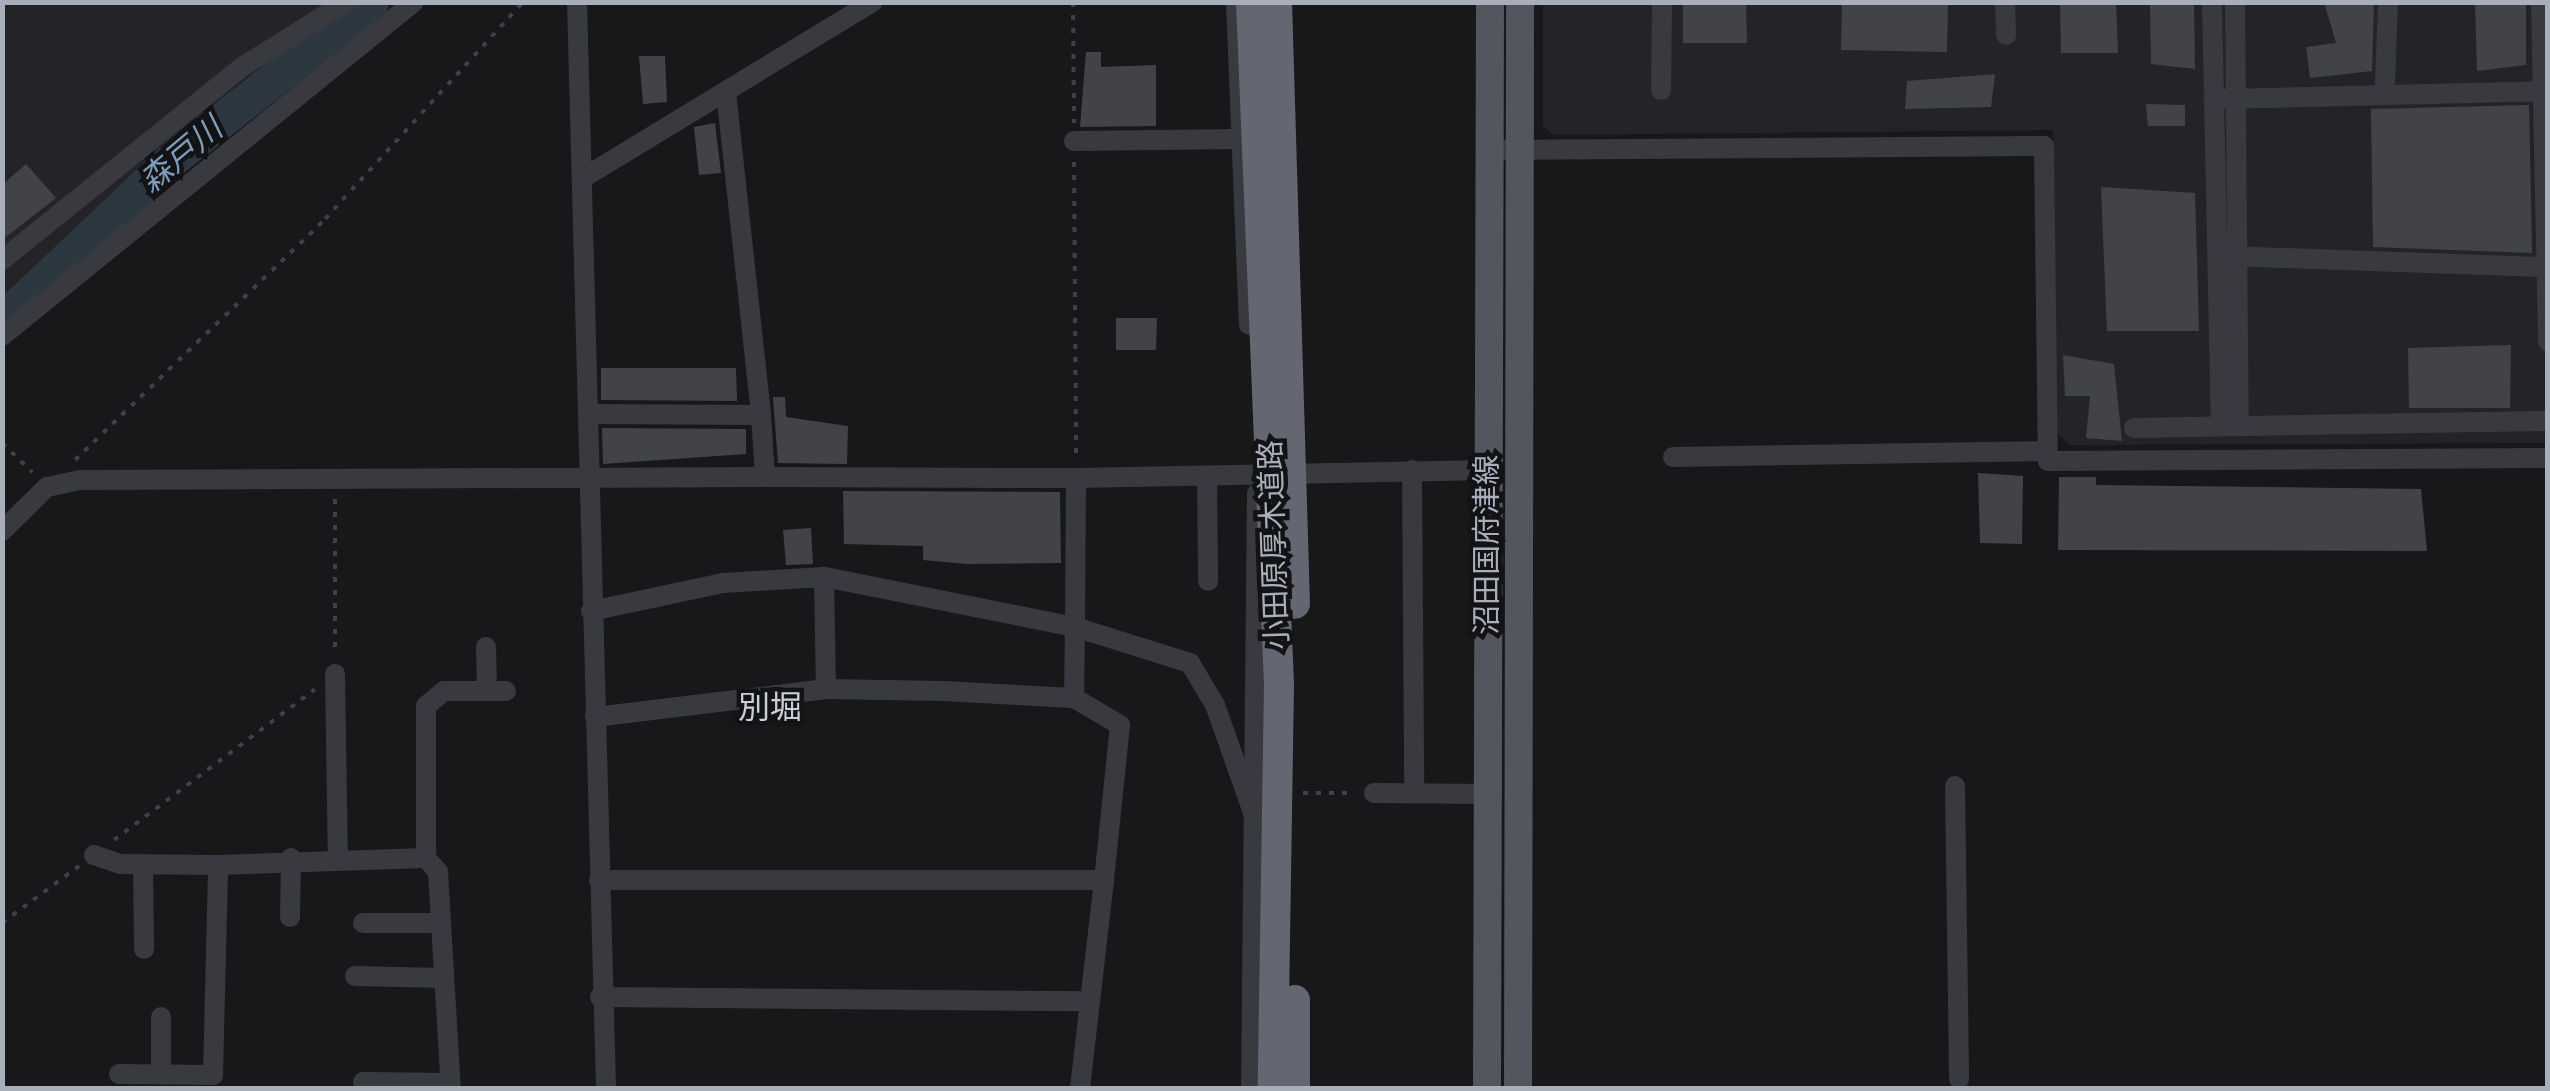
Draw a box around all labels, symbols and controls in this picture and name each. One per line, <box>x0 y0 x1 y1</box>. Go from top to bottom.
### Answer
water label: 森戸川 <box>132 109 230 201</box>
street label: 小田原厚木道路 <box>1252 439 1296 651</box>
street label: 沼田国府津線 <box>1469 455 1505 635</box>
district label: 別堀 <box>738 688 802 726</box>

